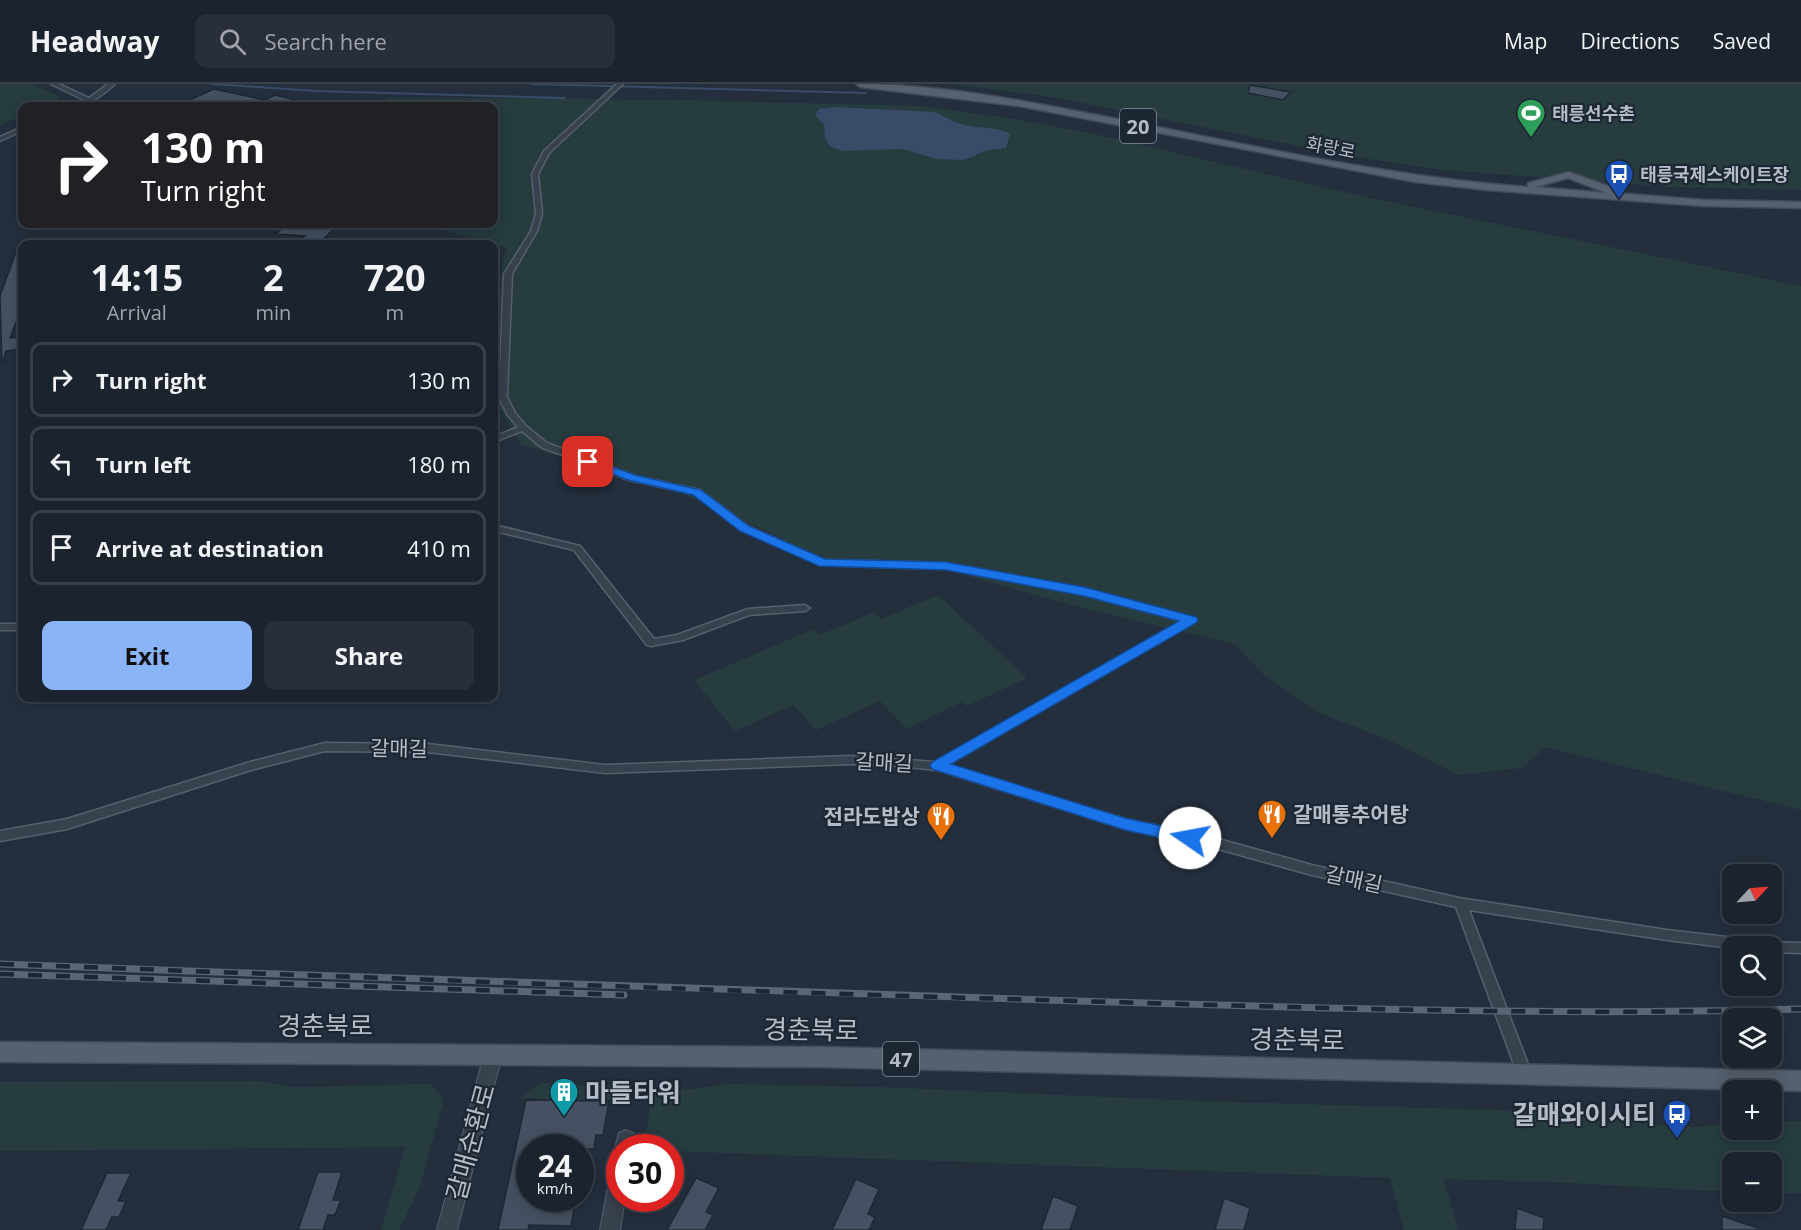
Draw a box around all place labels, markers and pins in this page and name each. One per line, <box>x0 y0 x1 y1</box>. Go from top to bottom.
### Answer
sports icon: 태릉선수촌 <box>1515 97 1547 139</box>
place label: 태릉선수촌 <box>1552 101 1635 125</box>
bus stop icon: 태릉국제스케이트장 <box>1603 158 1635 200</box>
place label: 태릉국제스케이트장 <box>1640 162 1789 186</box>
pin <box>562 436 613 487</box>
restaurant icon: 갈매통추어탕 <box>1256 798 1288 840</box>
restaurant icon: 전라도밥상 <box>925 800 957 842</box>
place label: 갈매통추어탕 <box>1293 800 1409 828</box>
place label: 전라도밥상 <box>823 802 920 830</box>
place label: 마들타워 <box>585 1074 681 1110</box>
building icon: 마들타워 <box>548 1076 580 1118</box>
place label: 갈매와이시티 <box>1512 1096 1656 1132</box>
bus stop icon: 갈매와이시티 <box>1661 1098 1693 1140</box>

